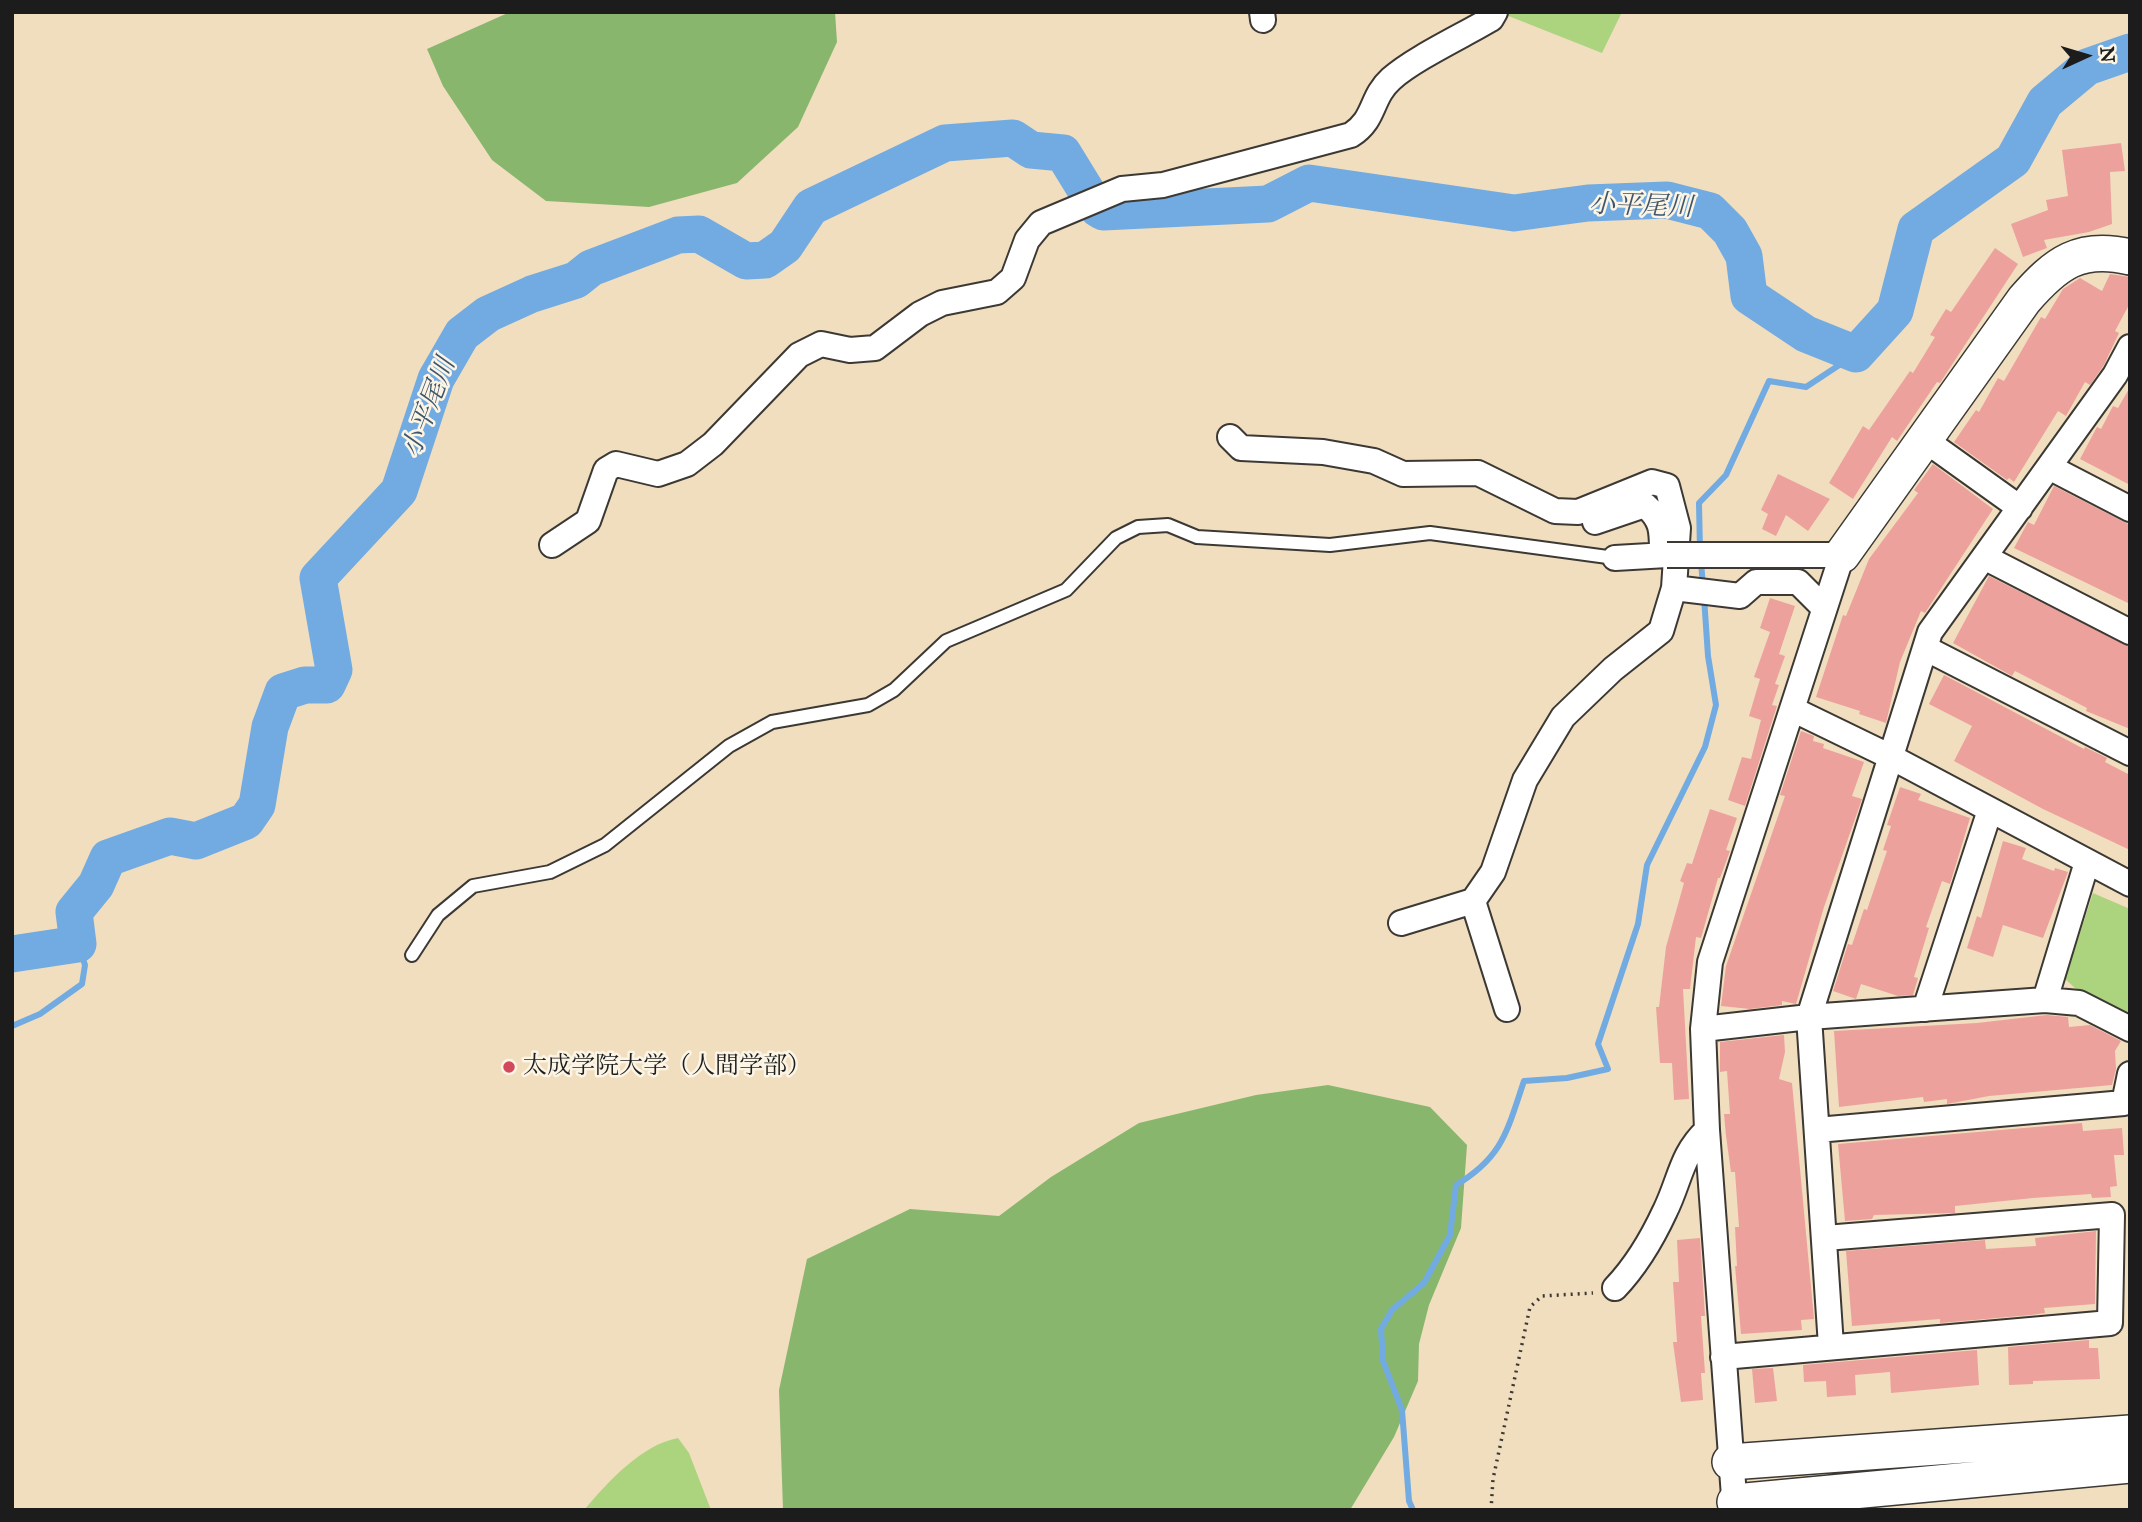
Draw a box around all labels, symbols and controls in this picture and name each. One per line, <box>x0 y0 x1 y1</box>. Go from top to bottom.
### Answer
north arrow <box>2051 21 2121 91</box>
text: N <box>2095 46 2119 63</box>
water label: 小平尾川 <box>1588 190 1694 224</box>
water label: 小平尾川 <box>397 354 463 462</box>
place label: 太成学院大学（人間学部） <box>523 1053 811 1081</box>
marker: 太成学院大学（人間学部） <box>501 1059 517 1075</box>

